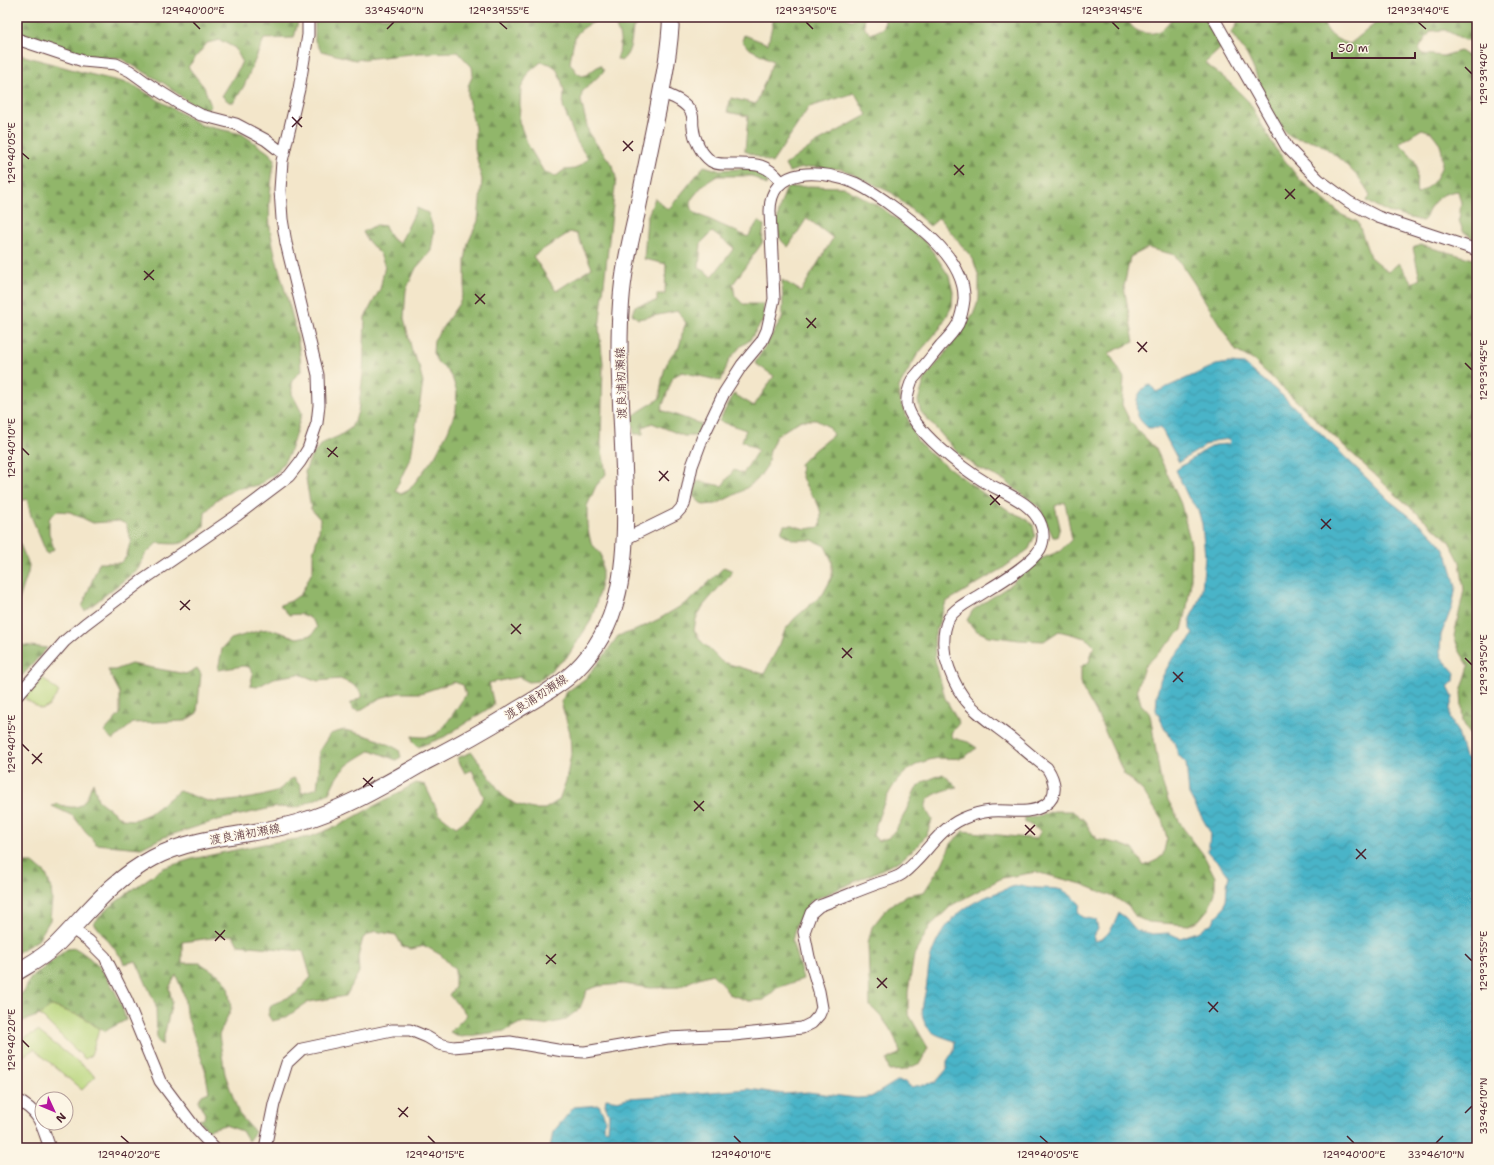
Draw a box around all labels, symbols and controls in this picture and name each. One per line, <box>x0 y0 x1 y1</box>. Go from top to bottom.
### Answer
text: 129°40'00"E <box>162 4 224 17</box>
text: 33°45'40"N <box>364 4 424 17</box>
text: 129°39'55"E <box>469 4 529 17</box>
text: 129°39'50"E <box>775 4 837 17</box>
text: 129°39'45"E <box>1082 4 1142 17</box>
text: 129°39'40"E <box>1387 4 1449 17</box>
scale bar <box>1332 34 1415 60</box>
text: 50 m <box>1338 40 1368 56</box>
text: 129°39'40"E <box>1477 43 1490 105</box>
text: 129°40'05"E <box>5 122 18 184</box>
text: 129°39'45"E <box>1477 340 1490 400</box>
street label: 渡良浦初瀬線 <box>612 347 630 419</box>
text: 129°40'10"E <box>5 418 18 478</box>
text: 129°39'50"E <box>1477 634 1490 696</box>
street label: 渡良浦初瀬線 <box>501 671 571 723</box>
text: 129°40'15"E <box>5 714 18 774</box>
street label: 渡良浦初瀬線 <box>208 820 282 848</box>
text: 129°39'55"E <box>1477 931 1490 991</box>
text: 129°40'20"E <box>5 1009 18 1071</box>
text: 33°46'10"N <box>1477 1078 1490 1134</box>
north arrow <box>34 1091 74 1131</box>
text: N <box>52 1109 69 1126</box>
text: 129°40'20"E <box>98 1148 160 1161</box>
text: 129°40'15"E <box>405 1148 465 1161</box>
text: 129°40'10"E <box>711 1148 771 1161</box>
text: 129°40'05"E <box>1017 1148 1079 1161</box>
text: 129°40'00"E <box>1323 1148 1385 1161</box>
text: 33°46'10"N <box>1408 1148 1464 1161</box>

